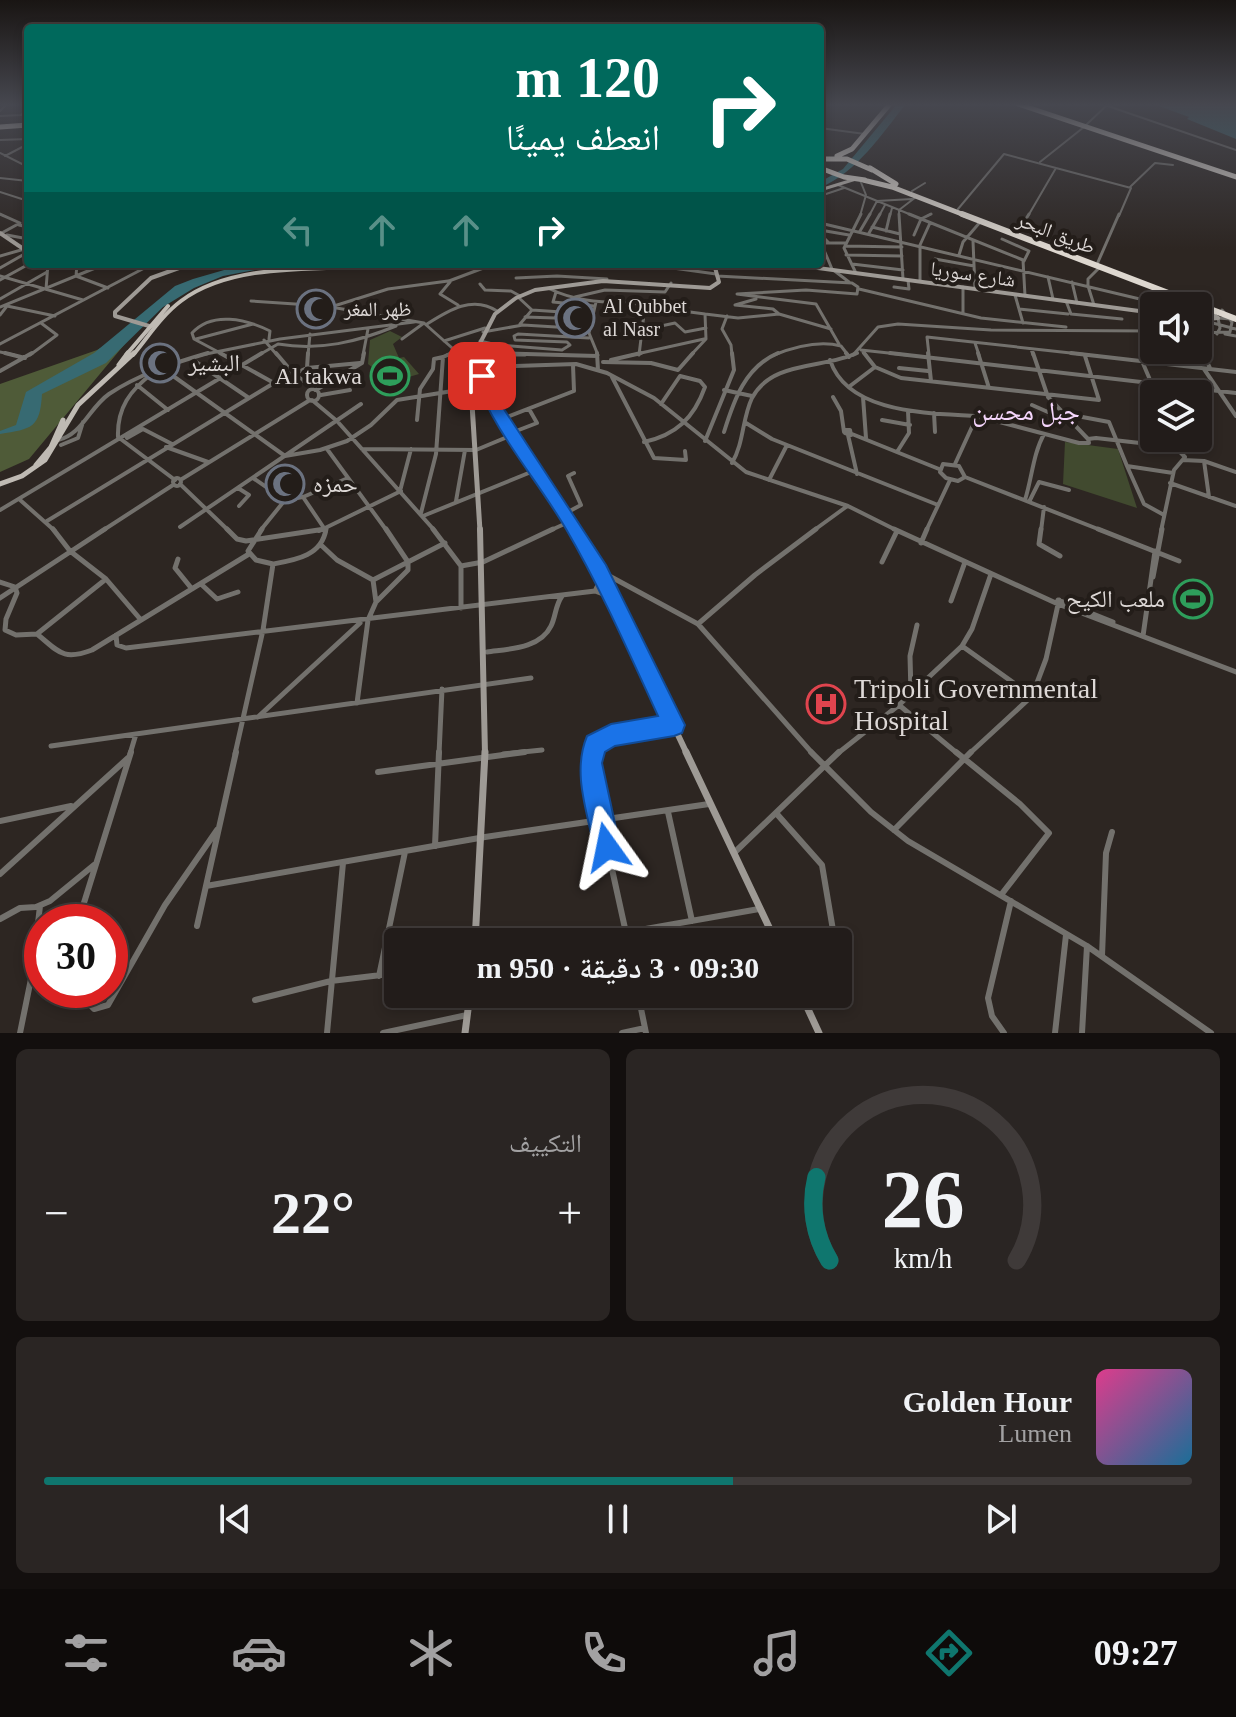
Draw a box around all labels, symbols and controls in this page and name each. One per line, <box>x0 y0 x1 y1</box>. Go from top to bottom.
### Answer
text: 120 m <box>515 47 660 109</box>
icon: right <box>688 56 792 160</box>
text: انعطف يمينًا <box>506 118 660 158</box>
icon: left <box>276 208 320 252</box>
icon: ahead <box>360 208 404 252</box>
icon: ahead <box>444 208 488 252</box>
icon: right <box>528 208 572 252</box>
street label: طريق البحر <box>1012 208 1098 259</box>
street label: شارع سوريا <box>929 257 1017 293</box>
mosque icon: ظهر المغر <box>295 288 337 330</box>
map controls <box>1140 292 1212 452</box>
button: sound <box>1140 292 1212 364</box>
place label: Al Qubbet al Nasr <box>603 295 687 340</box>
mosque icon: Al Qubbet al Nasr <box>554 297 596 339</box>
place label: ظهر المغر <box>343 298 412 321</box>
mosque icon: البشير <box>139 342 181 384</box>
pin <box>448 342 516 410</box>
place label: البشير <box>187 350 240 377</box>
icon: arrive <box>460 354 504 398</box>
sports icon: Al takwa <box>369 355 411 397</box>
place label: Al takwa <box>275 363 362 389</box>
button: layers <box>1140 380 1212 452</box>
district label: جبل محسن <box>972 397 1080 427</box>
mosque icon: حمزه <box>264 463 306 505</box>
place label: حمزه <box>313 471 358 497</box>
sports icon: ملعب الكيح <box>1172 578 1214 620</box>
place label: ملعب الكيح <box>1066 586 1165 614</box>
place label: Tripoli Governmental Hospital <box>854 673 1098 736</box>
hospital icon: Tripoli Governmental Hospital <box>805 683 847 725</box>
position arrow <box>565 805 649 889</box>
speed limit sign: 30 <box>24 904 128 1008</box>
text: 09:30 · 3 دقيقة · 950 m <box>477 951 759 984</box>
text: التكييف <box>509 1129 582 1158</box>
text: 26 <box>881 1153 965 1245</box>
text: 22° <box>271 1180 355 1246</box>
text: − <box>44 1189 69 1238</box>
text: + <box>557 1189 582 1238</box>
text: km/h <box>894 1243 952 1274</box>
text: Golden Hour <box>903 1385 1072 1418</box>
text: Lumen <box>998 1419 1072 1448</box>
icon: previous <box>213 1497 257 1541</box>
icon: pause <box>596 1497 640 1541</box>
icon: next <box>979 1497 1023 1541</box>
icon: filters <box>58 1625 114 1681</box>
icon: car <box>231 1625 287 1681</box>
icon: climate <box>403 1625 459 1681</box>
icon: phone <box>576 1625 632 1681</box>
icon: music <box>749 1625 805 1681</box>
icon: directions <box>921 1625 977 1681</box>
text: 09:27 <box>1094 1633 1178 1673</box>

